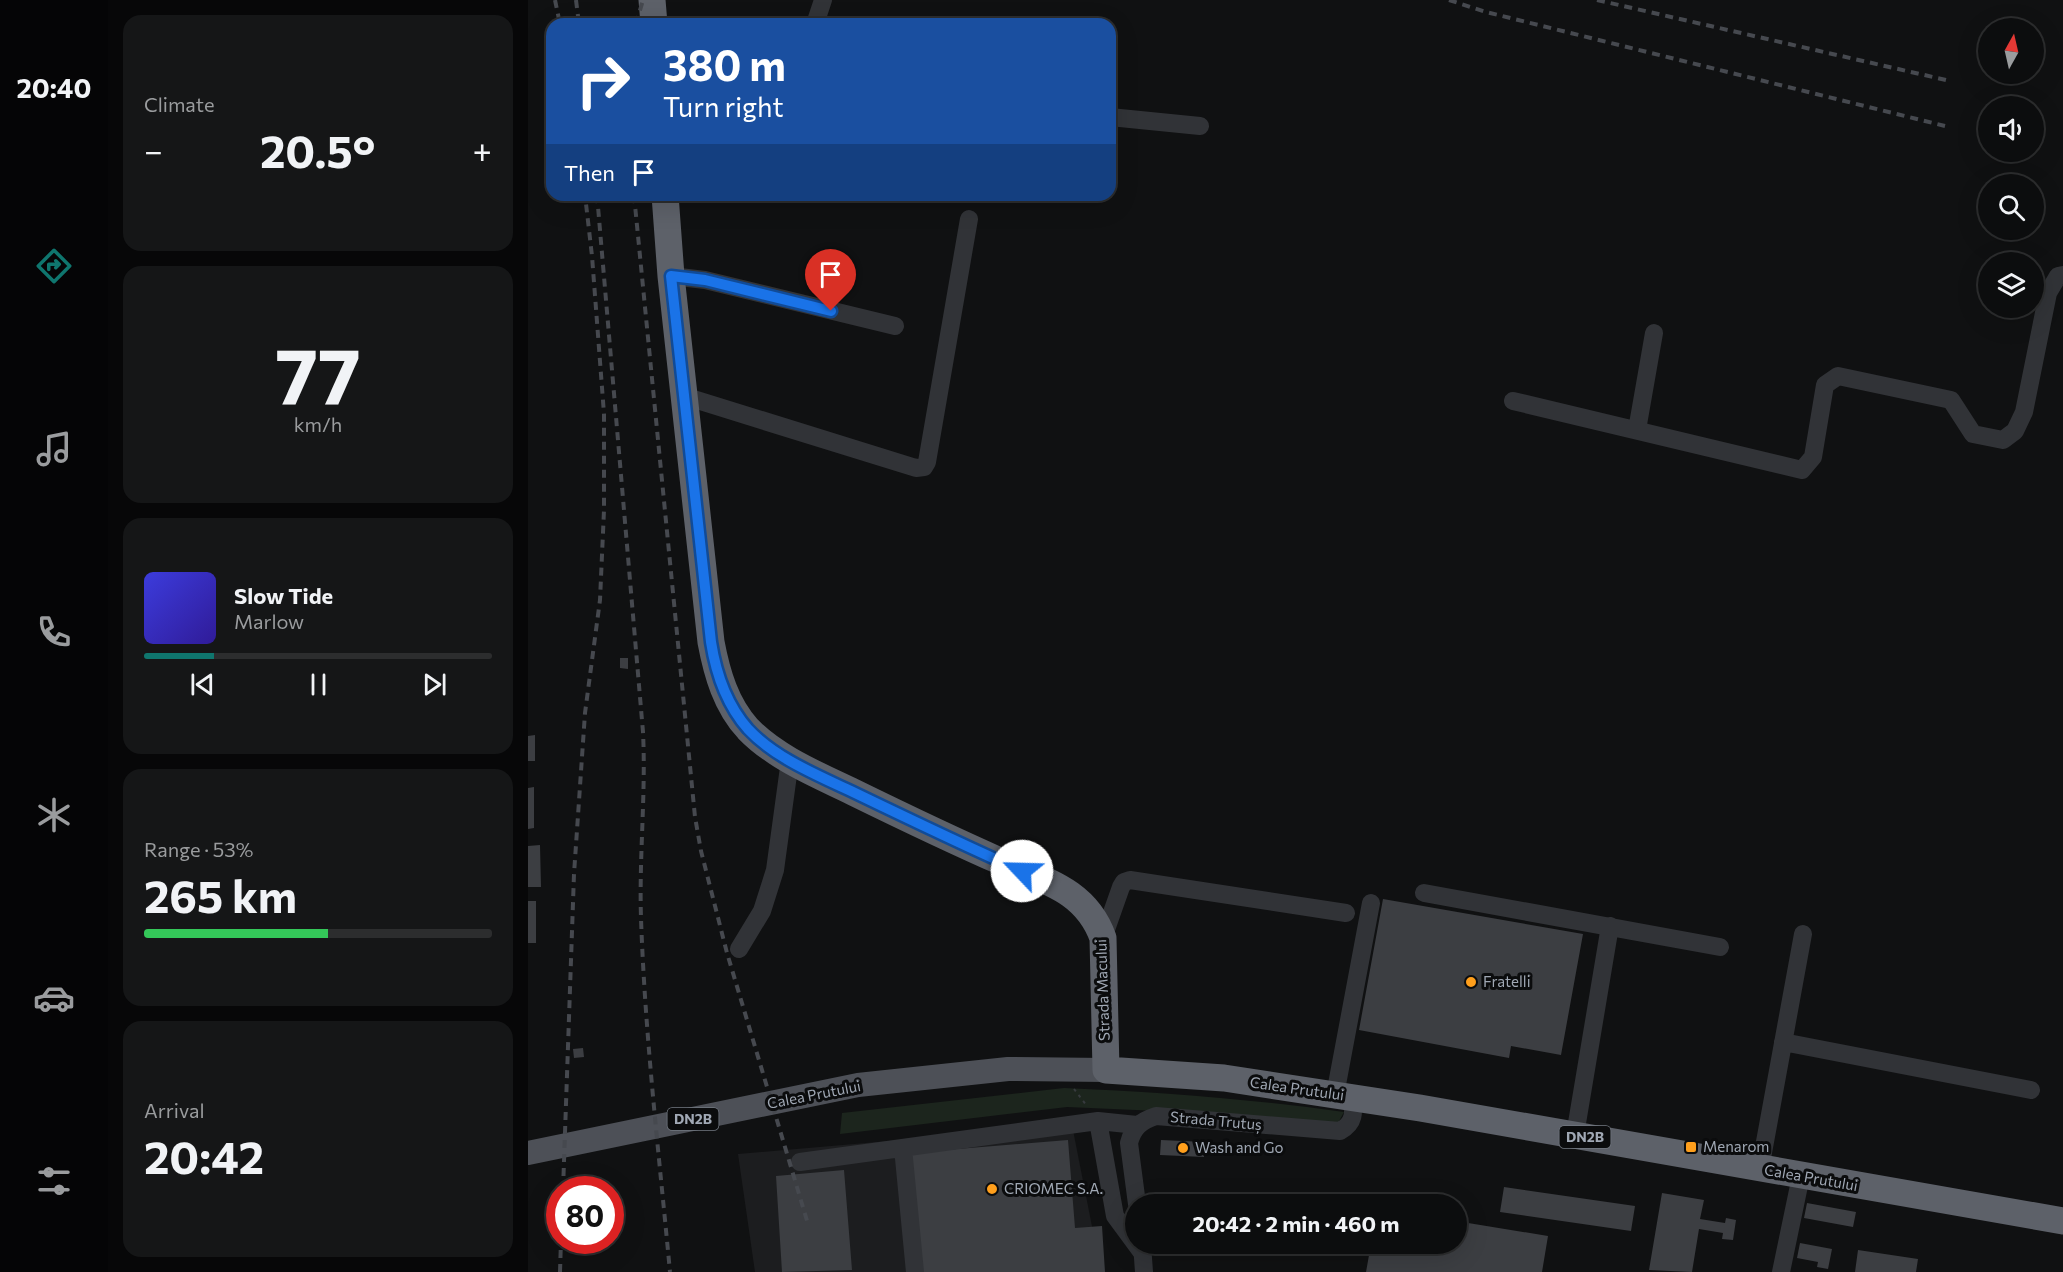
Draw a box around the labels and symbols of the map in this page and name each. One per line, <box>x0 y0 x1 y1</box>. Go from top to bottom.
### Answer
north arrow <box>1978 18 2044 84</box>
pin <box>805 249 856 311</box>
position arrow <box>990 839 1054 903</box>
street label: Strada Macului <box>1091 939 1113 1041</box>
place label: Fratelli <box>1483 972 1531 990</box>
marker: Fratelli <box>1464 975 1478 989</box>
street label: Calea Prutului <box>1249 1072 1345 1104</box>
street label: Calea Prutului <box>766 1076 862 1112</box>
street label: Strada Trutuș <box>1169 1107 1263 1135</box>
road number: DN2B <box>668 1108 718 1130</box>
road number: DN2B <box>1560 1126 1610 1148</box>
place label: Menarom <box>1703 1137 1769 1155</box>
place label: Wash and Go <box>1195 1138 1284 1156</box>
marker: Menarom <box>1684 1140 1698 1154</box>
marker: Wash and Go <box>1176 1141 1190 1155</box>
street label: Calea Prutului <box>1763 1160 1859 1194</box>
speed limit sign: 80 <box>546 1176 624 1254</box>
place label: CRIOMEC S.A. <box>1004 1179 1103 1197</box>
marker: CRIOMEC S.A. <box>985 1182 999 1196</box>

